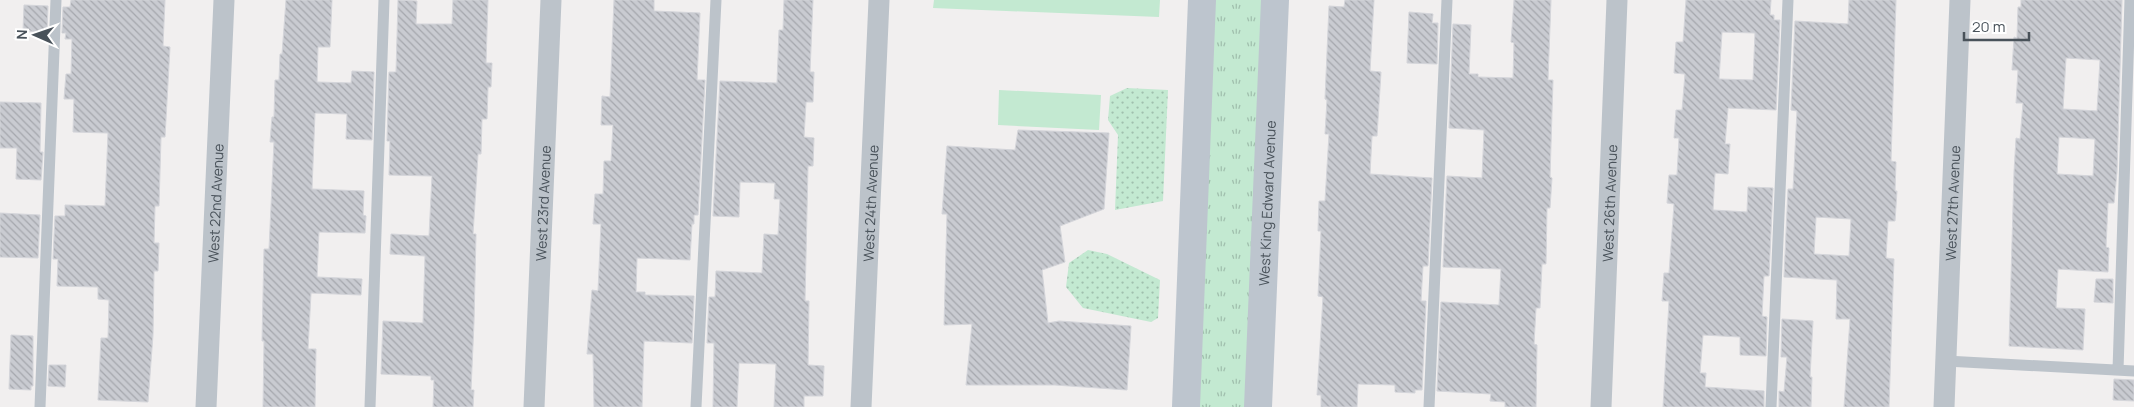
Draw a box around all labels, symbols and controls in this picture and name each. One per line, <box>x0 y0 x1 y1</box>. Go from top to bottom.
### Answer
north arrow <box>10 10 60 60</box>
scale bar <box>1964 10 2029 42</box>
text: 20 m <box>1972 16 2005 37</box>
text: N <box>12 29 31 40</box>
street label: West King Edward Avenue <box>1254 120 1279 286</box>
street label: West 22nd Avenue <box>203 143 227 263</box>
street label: West 24th Avenue <box>858 144 882 262</box>
street label: West 26th Avenue <box>1597 144 1621 262</box>
street label: West 23rd Avenue <box>531 145 554 262</box>
street label: West 27th Avenue <box>1940 145 1964 261</box>

